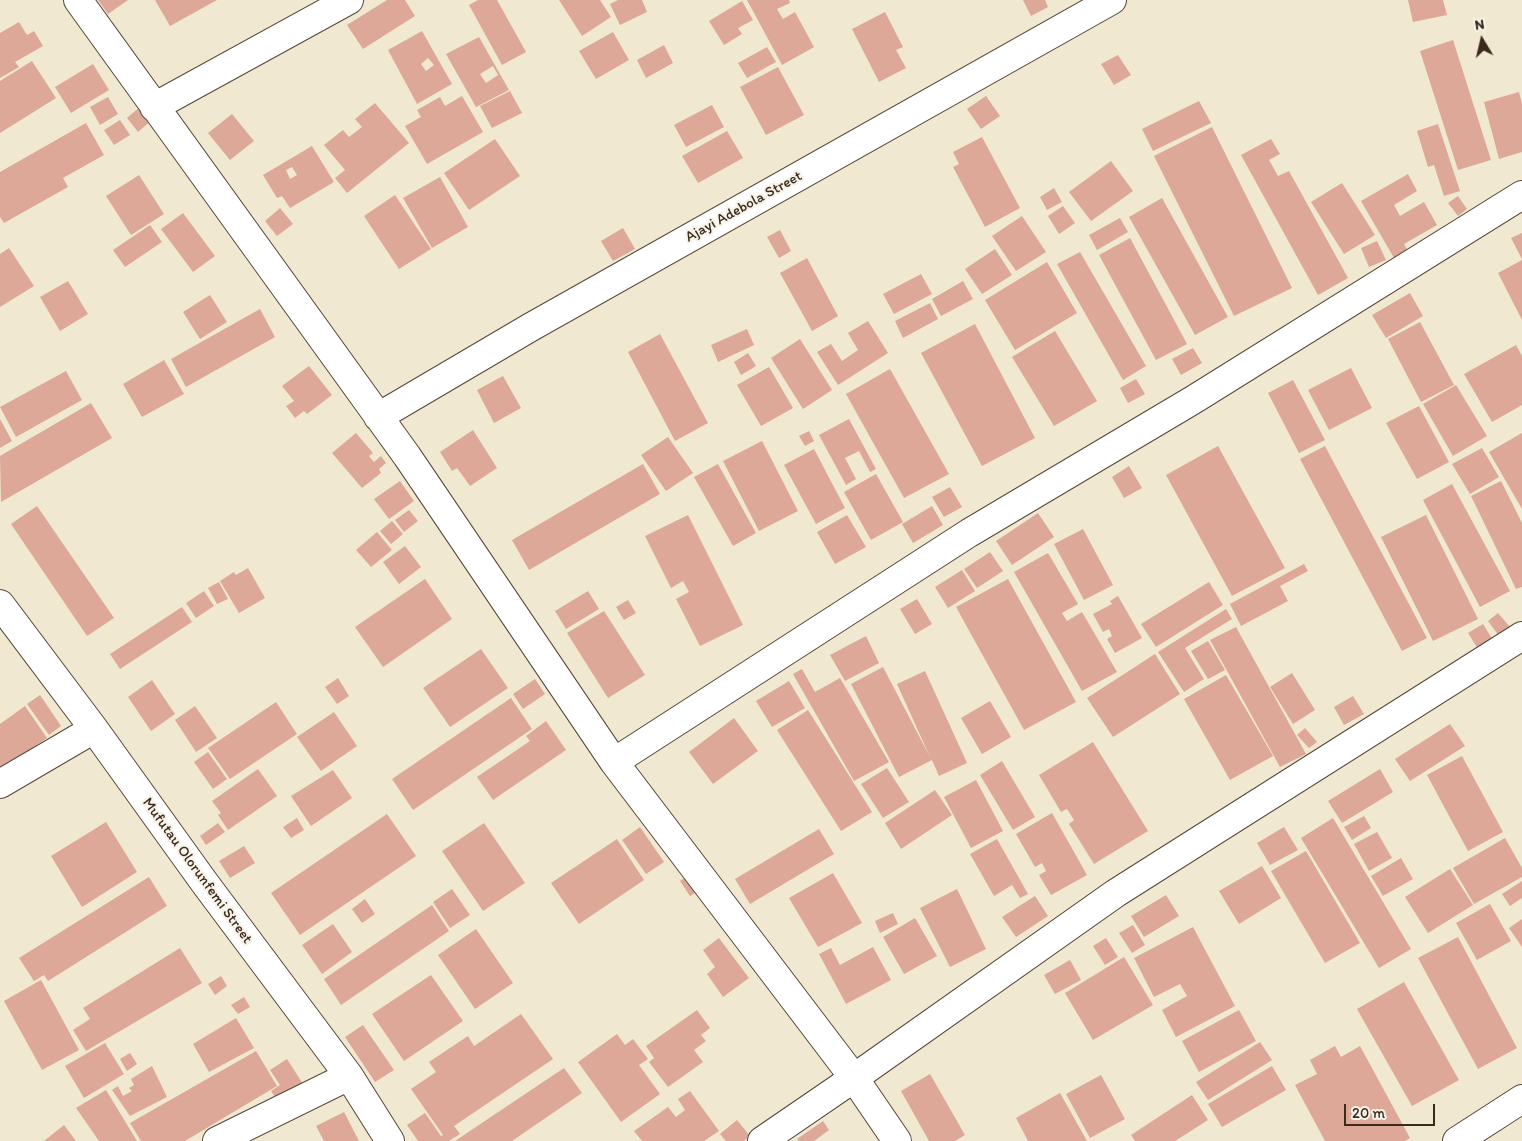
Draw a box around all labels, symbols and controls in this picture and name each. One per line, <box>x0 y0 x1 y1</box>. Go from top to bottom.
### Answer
north arrow <box>1457 15 1507 65</box>
text: N <box>1474 16 1486 34</box>
street label: Ajayi Adebola Street <box>682 167 806 247</box>
street label: Mufutau Olorunfemi Street <box>138 795 256 947</box>
scale bar <box>1347 1094 1438 1126</box>
text: 20 m <box>1352 1104 1385 1122</box>

